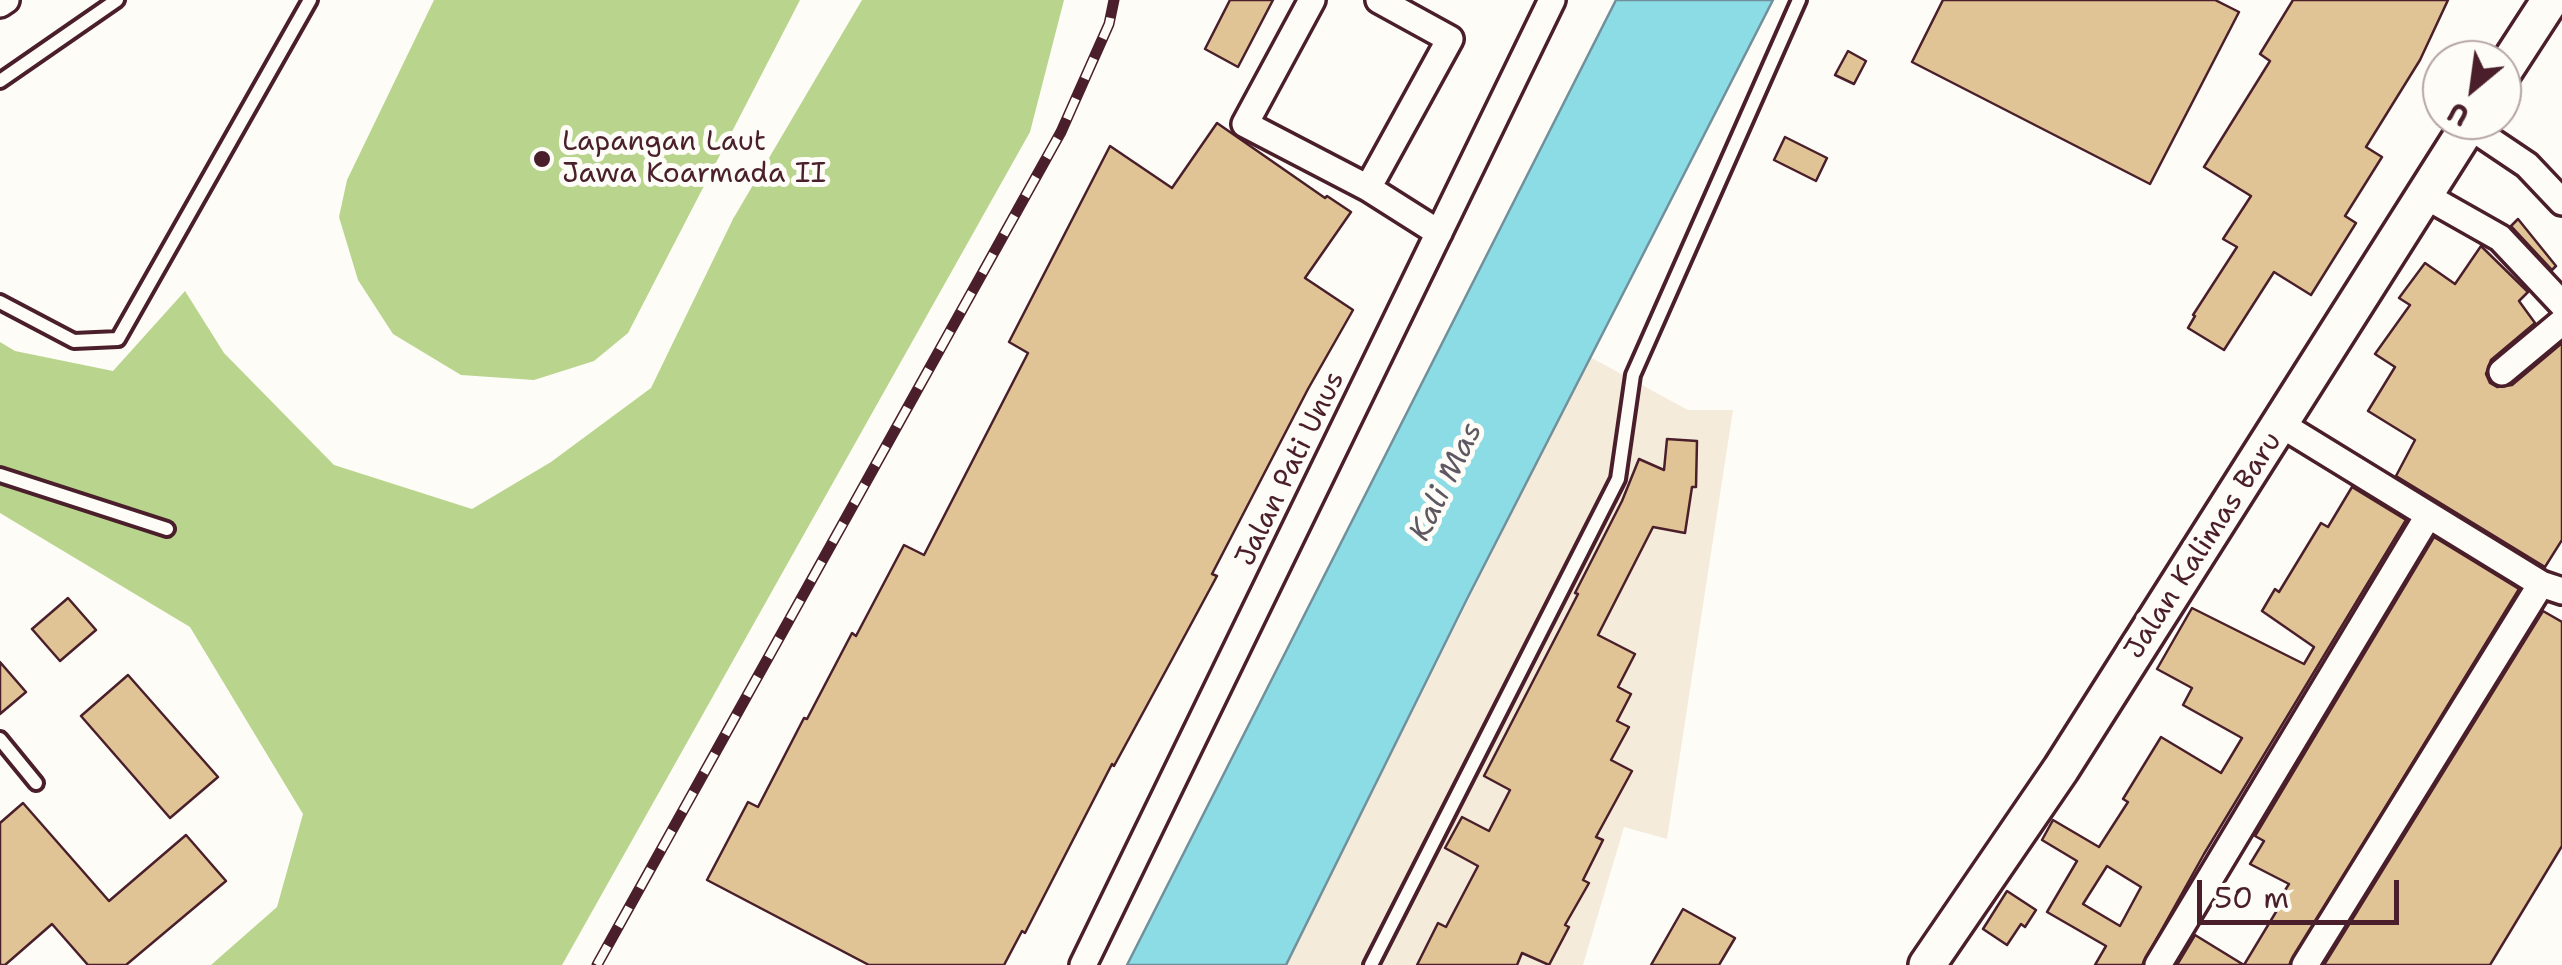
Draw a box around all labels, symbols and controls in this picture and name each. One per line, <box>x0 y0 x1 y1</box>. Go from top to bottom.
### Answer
north arrow <box>2422 40 2522 140</box>
text: U <box>2441 93 2476 136</box>
place label: Lapangan Laut Jawa Koarmada II <box>562 126 826 192</box>
marker: Lapangan Laut Jawa Koarmada II <box>531 148 553 170</box>
street label: Jalan Pati Unus <box>1229 366 1353 572</box>
water label: Kali Mas <box>1403 417 1491 547</box>
street label: Jalan Kalimas Baru <box>2118 426 2290 666</box>
scale bar <box>2202 860 2404 922</box>
text: 50 m <box>2214 877 2289 918</box>

